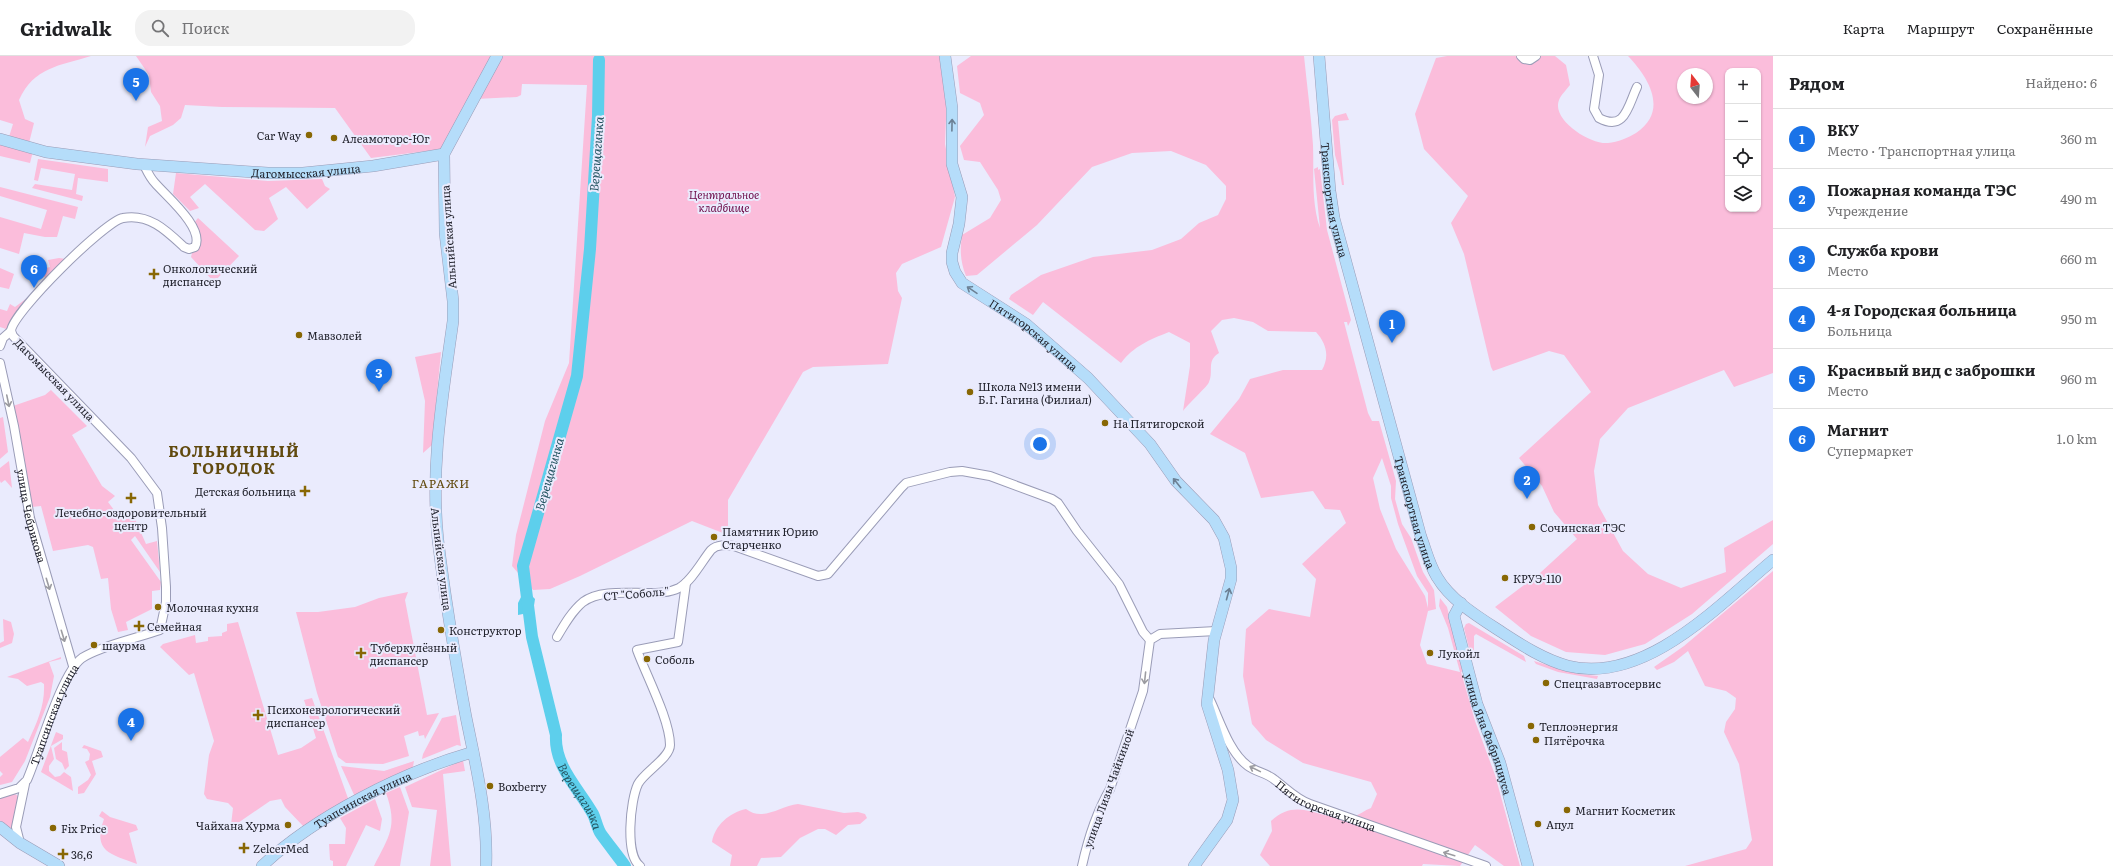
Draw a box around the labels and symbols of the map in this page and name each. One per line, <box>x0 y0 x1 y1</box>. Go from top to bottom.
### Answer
pin: 5 <box>123 68 149 101</box>
north arrow <box>1677 68 1713 104</box>
water label: Верещагинка <box>584 116 608 192</box>
one-way arrow <box>948 119 956 132</box>
place label: Car Way <box>257 127 302 143</box>
marker: Car Way <box>304 130 314 140</box>
place label: Алеамоторс-Юг <box>342 130 430 146</box>
marker: Алеамоторс-Юг <box>329 133 339 143</box>
street label: Транспортная улица <box>1318 142 1352 259</box>
street label: Дагомысская улица <box>251 159 361 181</box>
street label: Альпийская улица <box>436 185 460 289</box>
park label: Центральное кладбище <box>689 186 759 215</box>
pin: 6 <box>21 255 47 288</box>
place label: Онкологический диспансер <box>163 260 257 289</box>
marker: Онкологический диспансер <box>148 268 160 280</box>
one-way arrow <box>967 286 978 294</box>
street label: Пятигорская улица <box>986 295 1082 374</box>
pin: 1 <box>1379 310 1405 343</box>
place label: Мавзолей <box>307 327 362 343</box>
marker: Мавзолей <box>294 330 304 340</box>
street label: Дагомысская улица <box>11 334 99 424</box>
pin: 3 <box>366 359 392 392</box>
place label: Школа №13 имени Б.Г. Гагина (Филиал) <box>978 378 1092 407</box>
marker: Школа №13 имени Б.Г. Гагина (Филиал) <box>965 387 975 397</box>
one-way arrow <box>5 394 13 407</box>
place label: На Пятигорской <box>1113 415 1204 431</box>
marker: На Пятигорской <box>1100 418 1110 428</box>
your location <box>1030 434 1050 454</box>
water label: Верещагинка <box>530 435 568 513</box>
district label: БОЛЬНИЧНЫЙ ГОРОДОК <box>168 439 300 479</box>
street label: Транспортная улица <box>1391 454 1440 571</box>
pin: 2 <box>1514 466 1540 499</box>
street label: улица Чебрикова <box>14 467 51 565</box>
district label: ГАРАЖИ <box>412 474 470 492</box>
one-way arrow <box>1173 478 1182 489</box>
place label: Детская больница <box>195 483 296 499</box>
marker: Детская больница <box>299 485 311 497</box>
marker: Лечебно-оздоровительный центр <box>125 492 137 504</box>
place label: Лечебно-оздоровительный центр <box>55 504 207 533</box>
street label: Альпийская улица <box>428 506 456 612</box>
place label: Сочинская ТЭС <box>1540 519 1626 535</box>
marker: Сочинская ТЭС <box>1527 522 1537 532</box>
place label: Памятник Юрию Старченко <box>722 523 819 552</box>
marker: Памятник Юрию Старченко <box>709 532 719 542</box>
place label: КРУЭ-110 <box>1513 570 1561 586</box>
marker: КРУЭ-110 <box>1500 573 1510 583</box>
one-way arrow <box>45 577 52 590</box>
street label: СТ "Соболь" <box>603 582 669 604</box>
one-way arrow <box>1225 587 1232 600</box>
place label: Молочная кухня <box>166 599 259 615</box>
marker: Молочная кухня <box>153 602 163 612</box>
place label: Семейная <box>147 618 202 634</box>
marker: Семейная <box>134 621 144 631</box>
place label: Конструктор <box>449 622 522 638</box>
marker: Конструктор <box>436 625 446 635</box>
one-way arrow <box>60 629 67 642</box>
place label: шаурма <box>102 637 146 653</box>
place label: Туберкулёзный диспансер <box>370 639 457 668</box>
marker: шаурма <box>89 640 99 650</box>
place label: Лукойл <box>1438 645 1480 661</box>
marker: Туберкулёзный диспансер <box>355 647 367 659</box>
marker: Лукойл <box>1425 648 1435 658</box>
place label: Соболь <box>655 651 695 667</box>
marker: Соболь <box>642 654 652 664</box>
street label: Туапсинская улица <box>25 660 82 767</box>
one-way arrow <box>1141 671 1149 684</box>
street label: улица Яна Фабрициуса <box>1461 672 1516 797</box>
place label: Спецгазавтосервис <box>1554 675 1661 691</box>
marker: Спецгазавтосервис <box>1541 678 1551 688</box>
place label: Психоневрологический диспансер <box>267 701 400 730</box>
pin: 4 <box>118 708 144 741</box>
marker: Психоневрологический диспансер <box>252 709 264 721</box>
place label: Теплоэнергия <box>1539 718 1618 734</box>
marker: Теплоэнергия <box>1526 721 1536 731</box>
street label: улица Лизы Чайкиной <box>1079 726 1137 850</box>
place label: Пятёрочка <box>1544 732 1605 748</box>
marker: Пятёрочка <box>1531 735 1541 745</box>
water label: Верещагинка <box>553 760 607 832</box>
one-way arrow <box>1249 765 1261 772</box>
street label: Туапсинская улица <box>310 767 414 832</box>
street label: Пятигорская улица <box>1273 776 1378 835</box>
place label: Boxberry <box>498 778 547 794</box>
marker: Boxberry <box>485 781 495 791</box>
place label: Магнит Косметик <box>1575 802 1676 818</box>
marker: Магнит Косметик <box>1562 805 1572 815</box>
place label: Апул <box>1546 816 1574 832</box>
place label: Чайхана Хурма <box>196 817 280 833</box>
marker: Апул <box>1533 819 1543 829</box>
place label: Fix Price <box>61 820 107 836</box>
marker: Чайхана Хурма <box>283 820 293 830</box>
marker: Fix Price <box>48 823 58 833</box>
place label: ZelcerMed <box>253 840 309 856</box>
marker: ZelcerMed <box>238 842 250 854</box>
place label: 36,6 <box>71 846 92 862</box>
marker: 36,6 <box>58 849 68 859</box>
one-way arrow <box>1443 850 1456 857</box>

